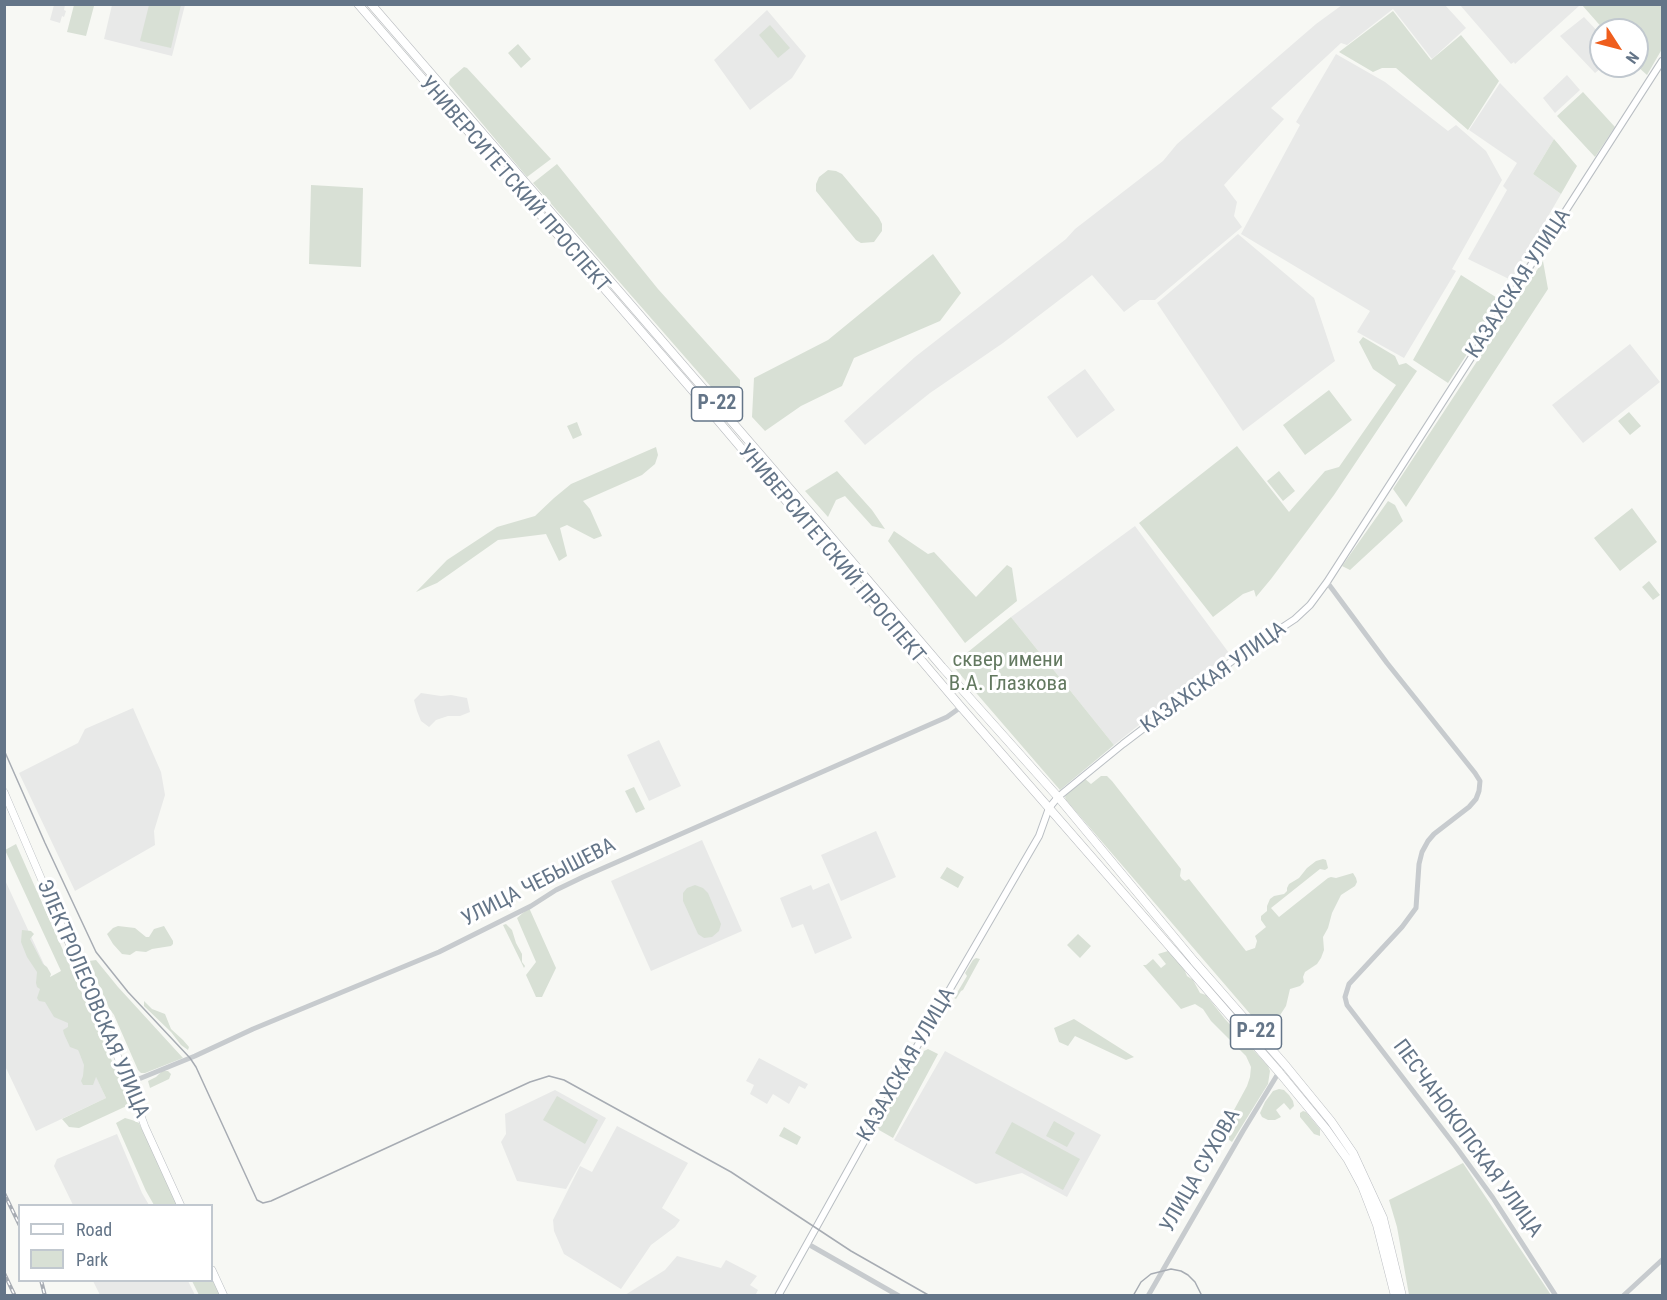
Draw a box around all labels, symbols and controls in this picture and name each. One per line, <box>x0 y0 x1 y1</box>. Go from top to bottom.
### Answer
north arrow <box>1589 18 1649 78</box>
text: N <box>1622 48 1643 67</box>
street label: УНИВЕРСИТЕТСКИЙ ПРОСПЕКТ <box>413 72 615 298</box>
street label: КАЗАХСКАЯ УЛИЦА <box>1461 205 1577 363</box>
road number: Р-22 <box>692 387 742 421</box>
street label: УНИВЕРСИТЕТСКИЙ ПРОСПЕКТ <box>732 439 930 669</box>
street label: КАЗАХСКАЯ УЛИЦА <box>1137 617 1291 739</box>
park label: сквер имени В.А. Глазкова <box>949 648 1067 698</box>
street label: УЛИЦА ЧЕБЫШЕВА <box>458 833 620 933</box>
street label: ЭЛЕКТРОЛЕСОВСКАЯ УЛИЦА <box>30 876 154 1122</box>
street label: КАЗАХСКАЯ УЛИЦА <box>853 984 961 1146</box>
road number: Р-22 <box>1230 1015 1282 1049</box>
street label: ПЕСЧАНОКОПСКАЯ УЛИЦА <box>1387 1035 1547 1243</box>
street label: УЛИЦА СУХОВА <box>1155 1105 1247 1237</box>
legend <box>18 1204 213 1282</box>
text: Road <box>76 1219 112 1240</box>
text: Park <box>76 1249 108 1270</box>

